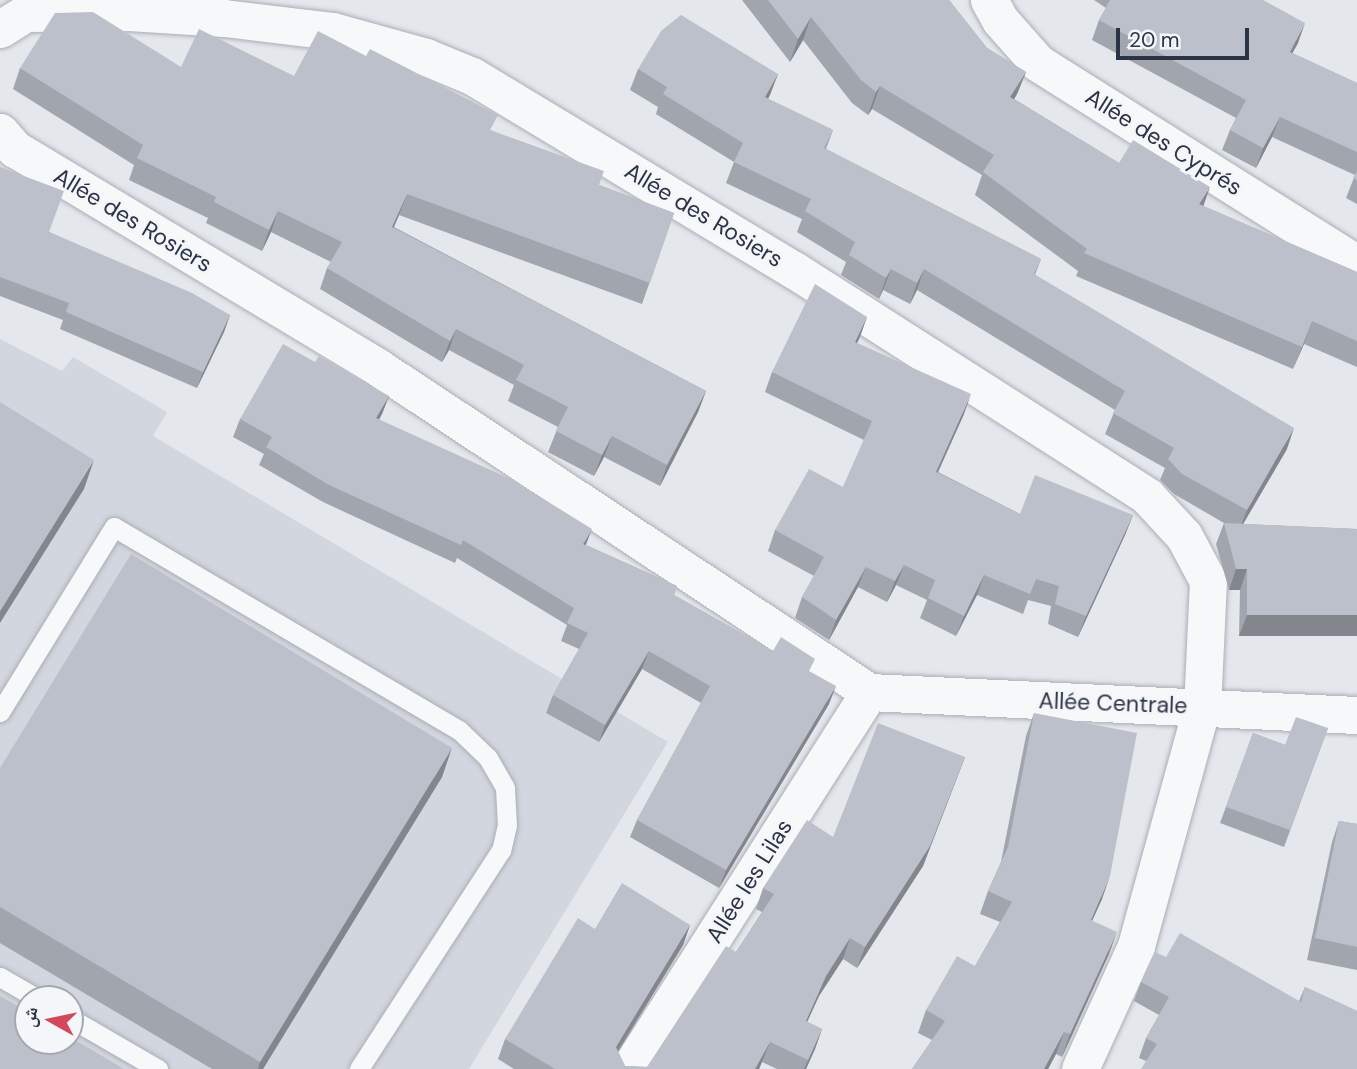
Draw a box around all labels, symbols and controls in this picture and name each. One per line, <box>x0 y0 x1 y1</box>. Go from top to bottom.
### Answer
scale bar <box>1119 14 1252 58</box>
text: 20 m <box>1129 26 1180 54</box>
street label: Allée des Cyprés <box>1081 83 1247 201</box>
street label: Allée des Rosiers <box>620 157 788 273</box>
street label: Allée des Rosiers <box>49 162 217 278</box>
street label: Allée Centrale <box>1038 687 1188 719</box>
street label: Allée les Lilas <box>700 814 798 948</box>
north arrow <box>14 985 84 1055</box>
text: ش <box>16 1005 44 1029</box>

